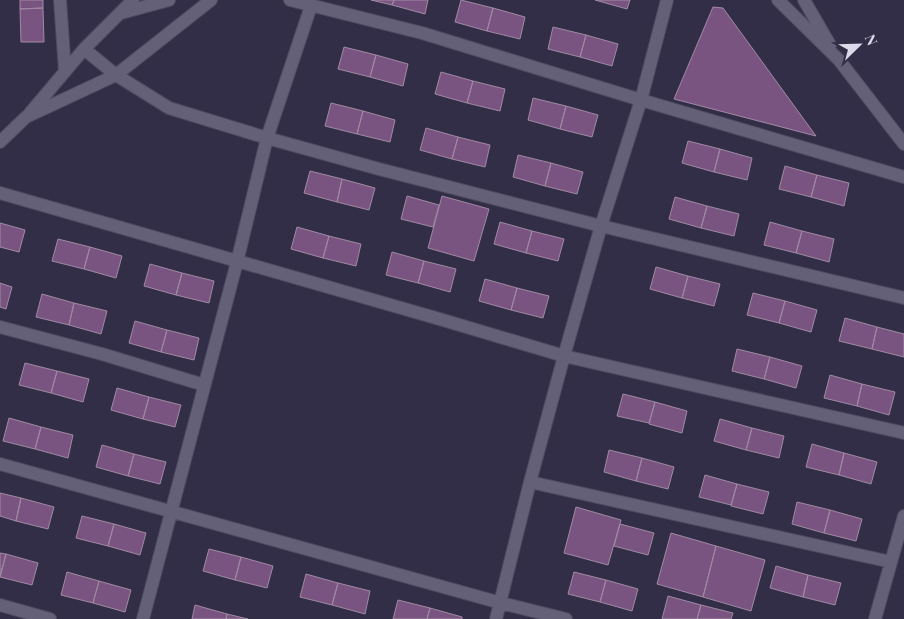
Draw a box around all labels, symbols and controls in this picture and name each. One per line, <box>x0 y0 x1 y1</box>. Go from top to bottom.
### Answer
north arrow <box>834 20 884 70</box>
text: N <box>861 31 882 48</box>

